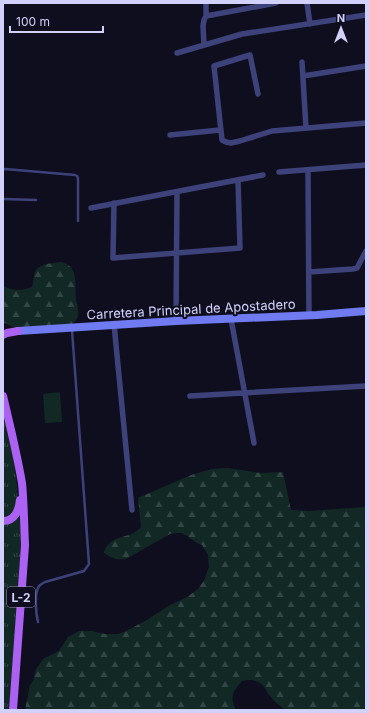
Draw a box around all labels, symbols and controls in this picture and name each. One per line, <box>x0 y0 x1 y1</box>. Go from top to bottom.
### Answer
scale bar <box>10 8 103 34</box>
north arrow <box>321 8 361 48</box>
text: N <box>337 11 345 25</box>
text: 100 m <box>16 14 50 29</box>
street label: Carretera Principal de Apostadero <box>86 296 296 322</box>
road number: L-2 <box>7 587 35 607</box>

